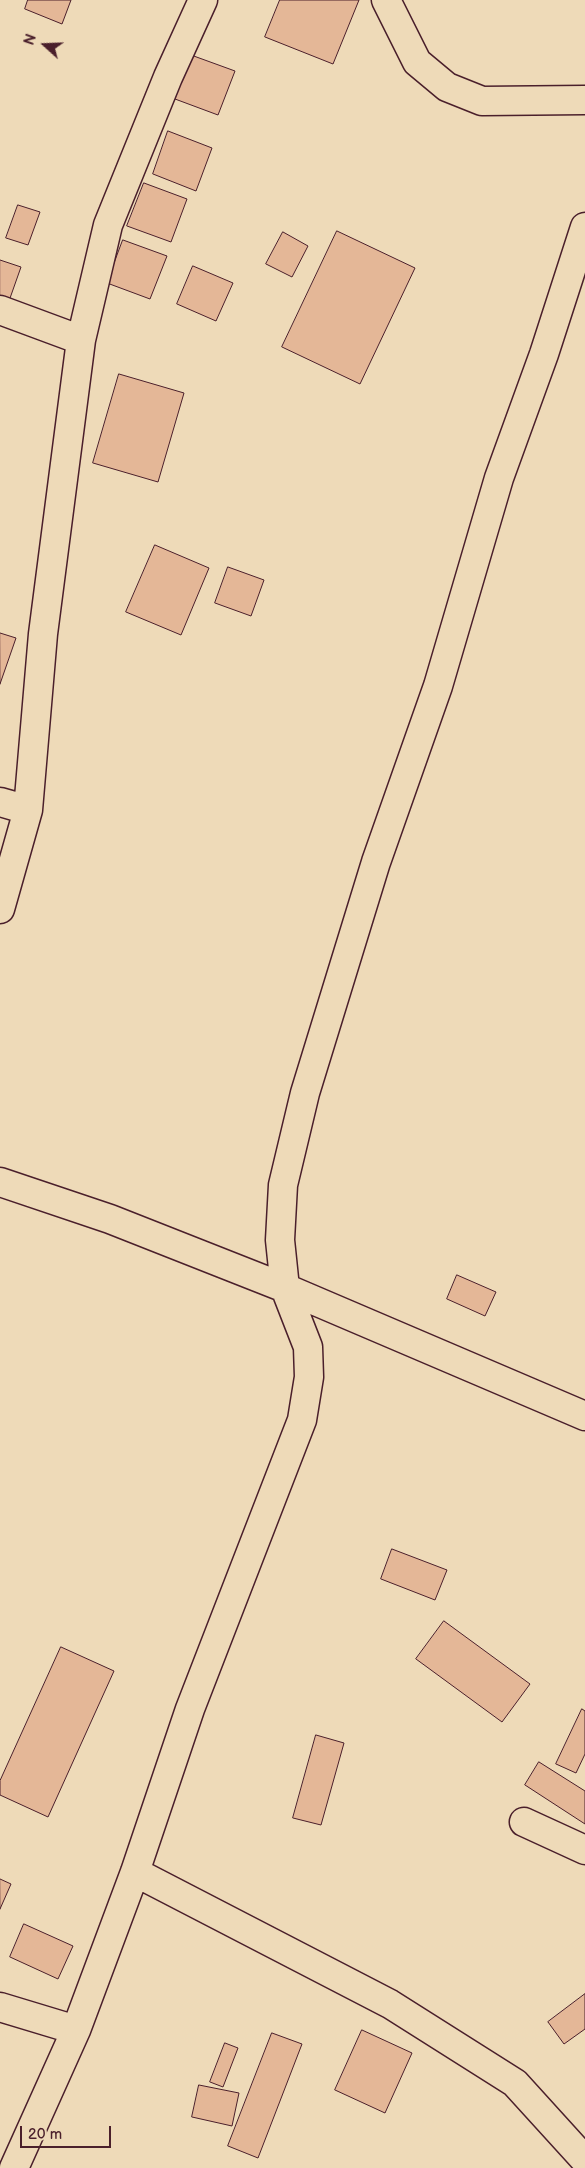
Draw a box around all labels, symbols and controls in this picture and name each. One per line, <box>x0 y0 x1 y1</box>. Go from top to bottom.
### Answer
north arrow <box>20 20 70 70</box>
text: N <box>21 32 40 48</box>
scale bar <box>22 2116 114 2148</box>
text: 20 m <box>28 2125 62 2144</box>

